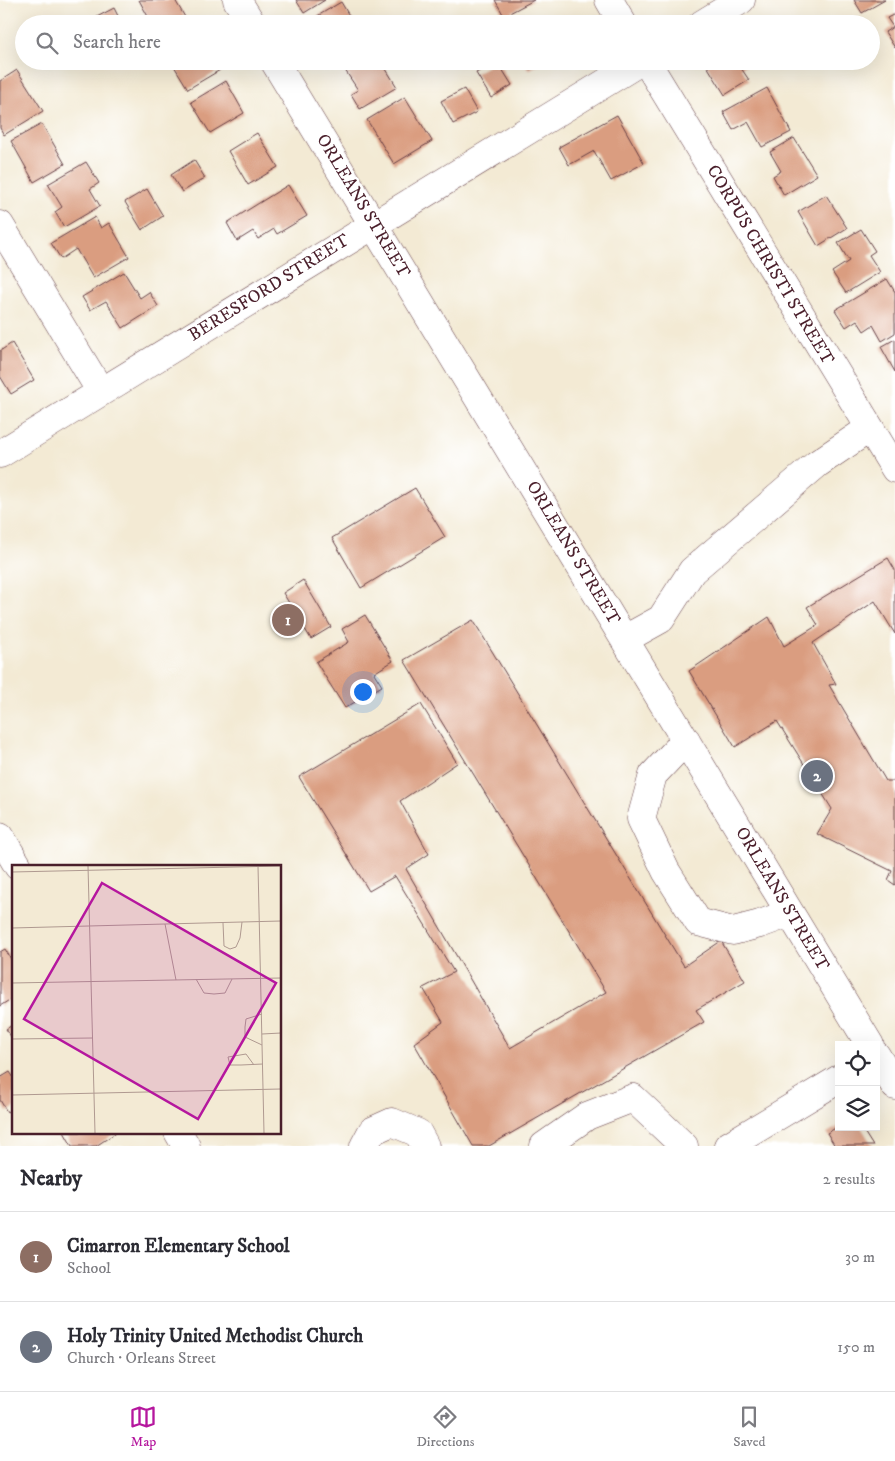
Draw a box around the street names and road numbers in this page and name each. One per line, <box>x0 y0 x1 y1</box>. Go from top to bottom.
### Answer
street label: ORLEANS STREET <box>311 130 415 282</box>
street label: CORPUS CHRISTI STREET <box>702 161 839 369</box>
street label: BERESFORD STREET <box>185 229 354 346</box>
street label: ORLEANS STREET <box>521 477 625 629</box>
street label: ORLEANS STREET <box>730 823 834 975</box>

